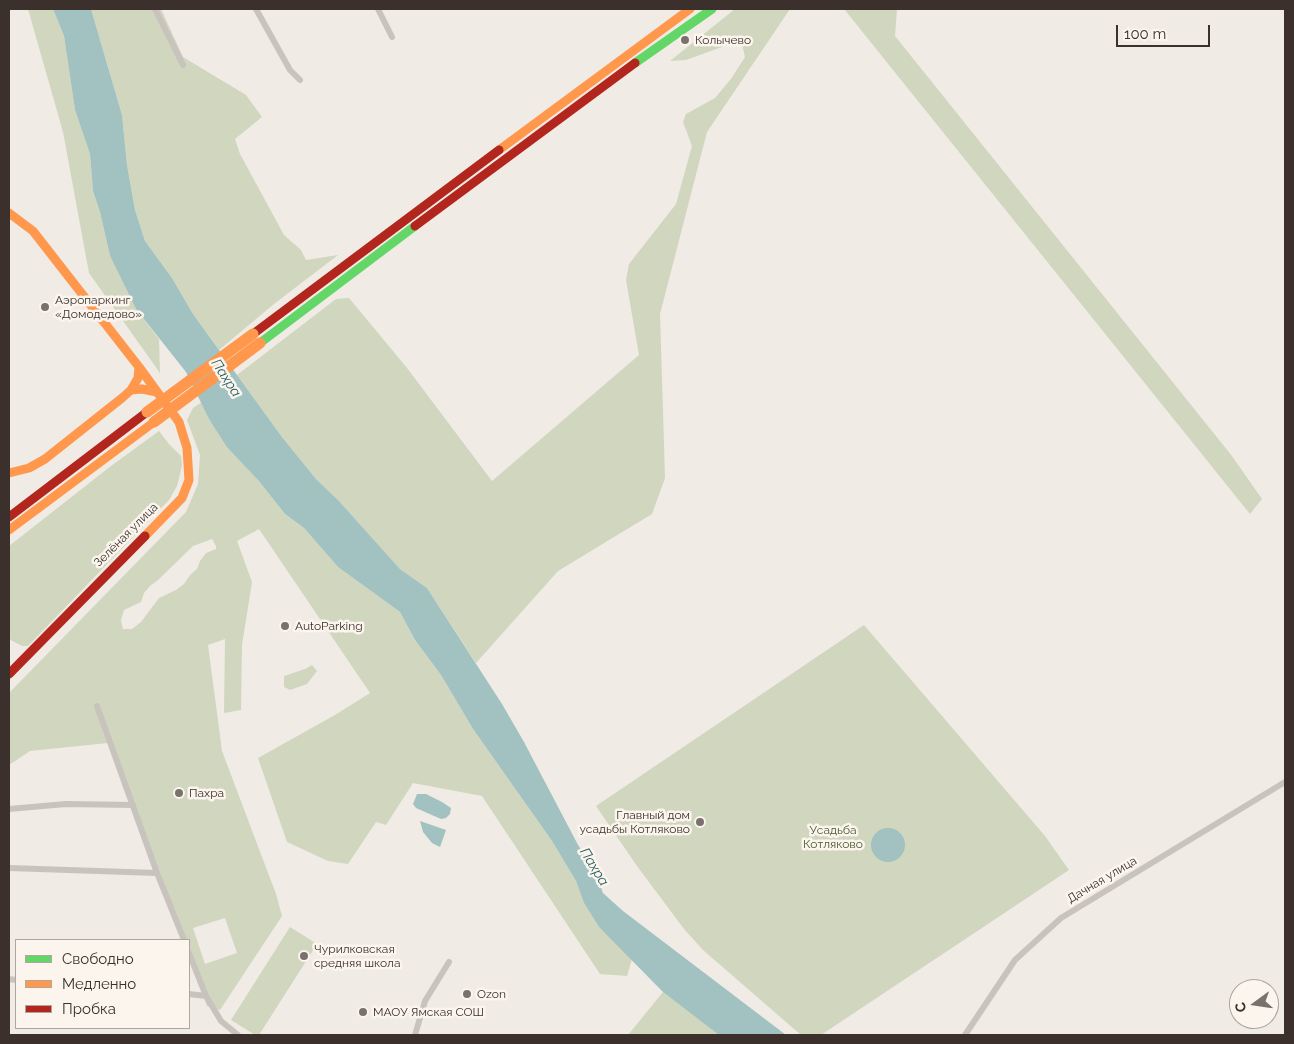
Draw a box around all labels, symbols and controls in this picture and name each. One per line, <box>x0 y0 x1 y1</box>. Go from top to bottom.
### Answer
scale bar <box>1119 15 1213 47</box>
text: 100 m <box>1124 25 1166 43</box>
place label: Колычево <box>695 33 751 47</box>
marker: Колычево <box>679 34 691 46</box>
place label: Аэропаркинг «Домодедово» <box>55 293 142 321</box>
marker: Аэропаркинг «Домодедово» <box>39 301 51 313</box>
water label: Пахра <box>208 356 244 400</box>
street label: Зелёная улица <box>91 500 161 570</box>
place label: AutoParking <box>295 619 363 633</box>
marker: AutoParking <box>279 620 291 632</box>
place label: Пахра <box>189 786 224 800</box>
marker: Пахра <box>173 787 185 799</box>
place label: Главный дом усадьбы Котляково <box>580 808 690 836</box>
marker: Главный дом усадьбы Котляково <box>694 816 706 828</box>
park label: Усадьба Котляково <box>803 823 863 851</box>
water label: Пахра <box>576 845 612 889</box>
street label: Дачная улица <box>1065 854 1139 906</box>
legend <box>15 939 190 1029</box>
place label: Чурилковская средняя школа <box>314 942 400 970</box>
text: Свободно <box>62 950 134 968</box>
marker: Чурилковская средняя школа <box>298 950 310 962</box>
text: Медленно <box>62 975 136 993</box>
north arrow <box>1229 979 1279 1029</box>
place label: Ozon <box>477 987 506 1001</box>
marker: Ozon <box>461 988 473 1000</box>
text: Пробка <box>62 1000 116 1018</box>
text: С <box>1231 1001 1249 1014</box>
place label: МАОУ Ямская СОШ <box>373 1005 484 1019</box>
marker: МАОУ Ямская СОШ <box>357 1006 369 1018</box>

